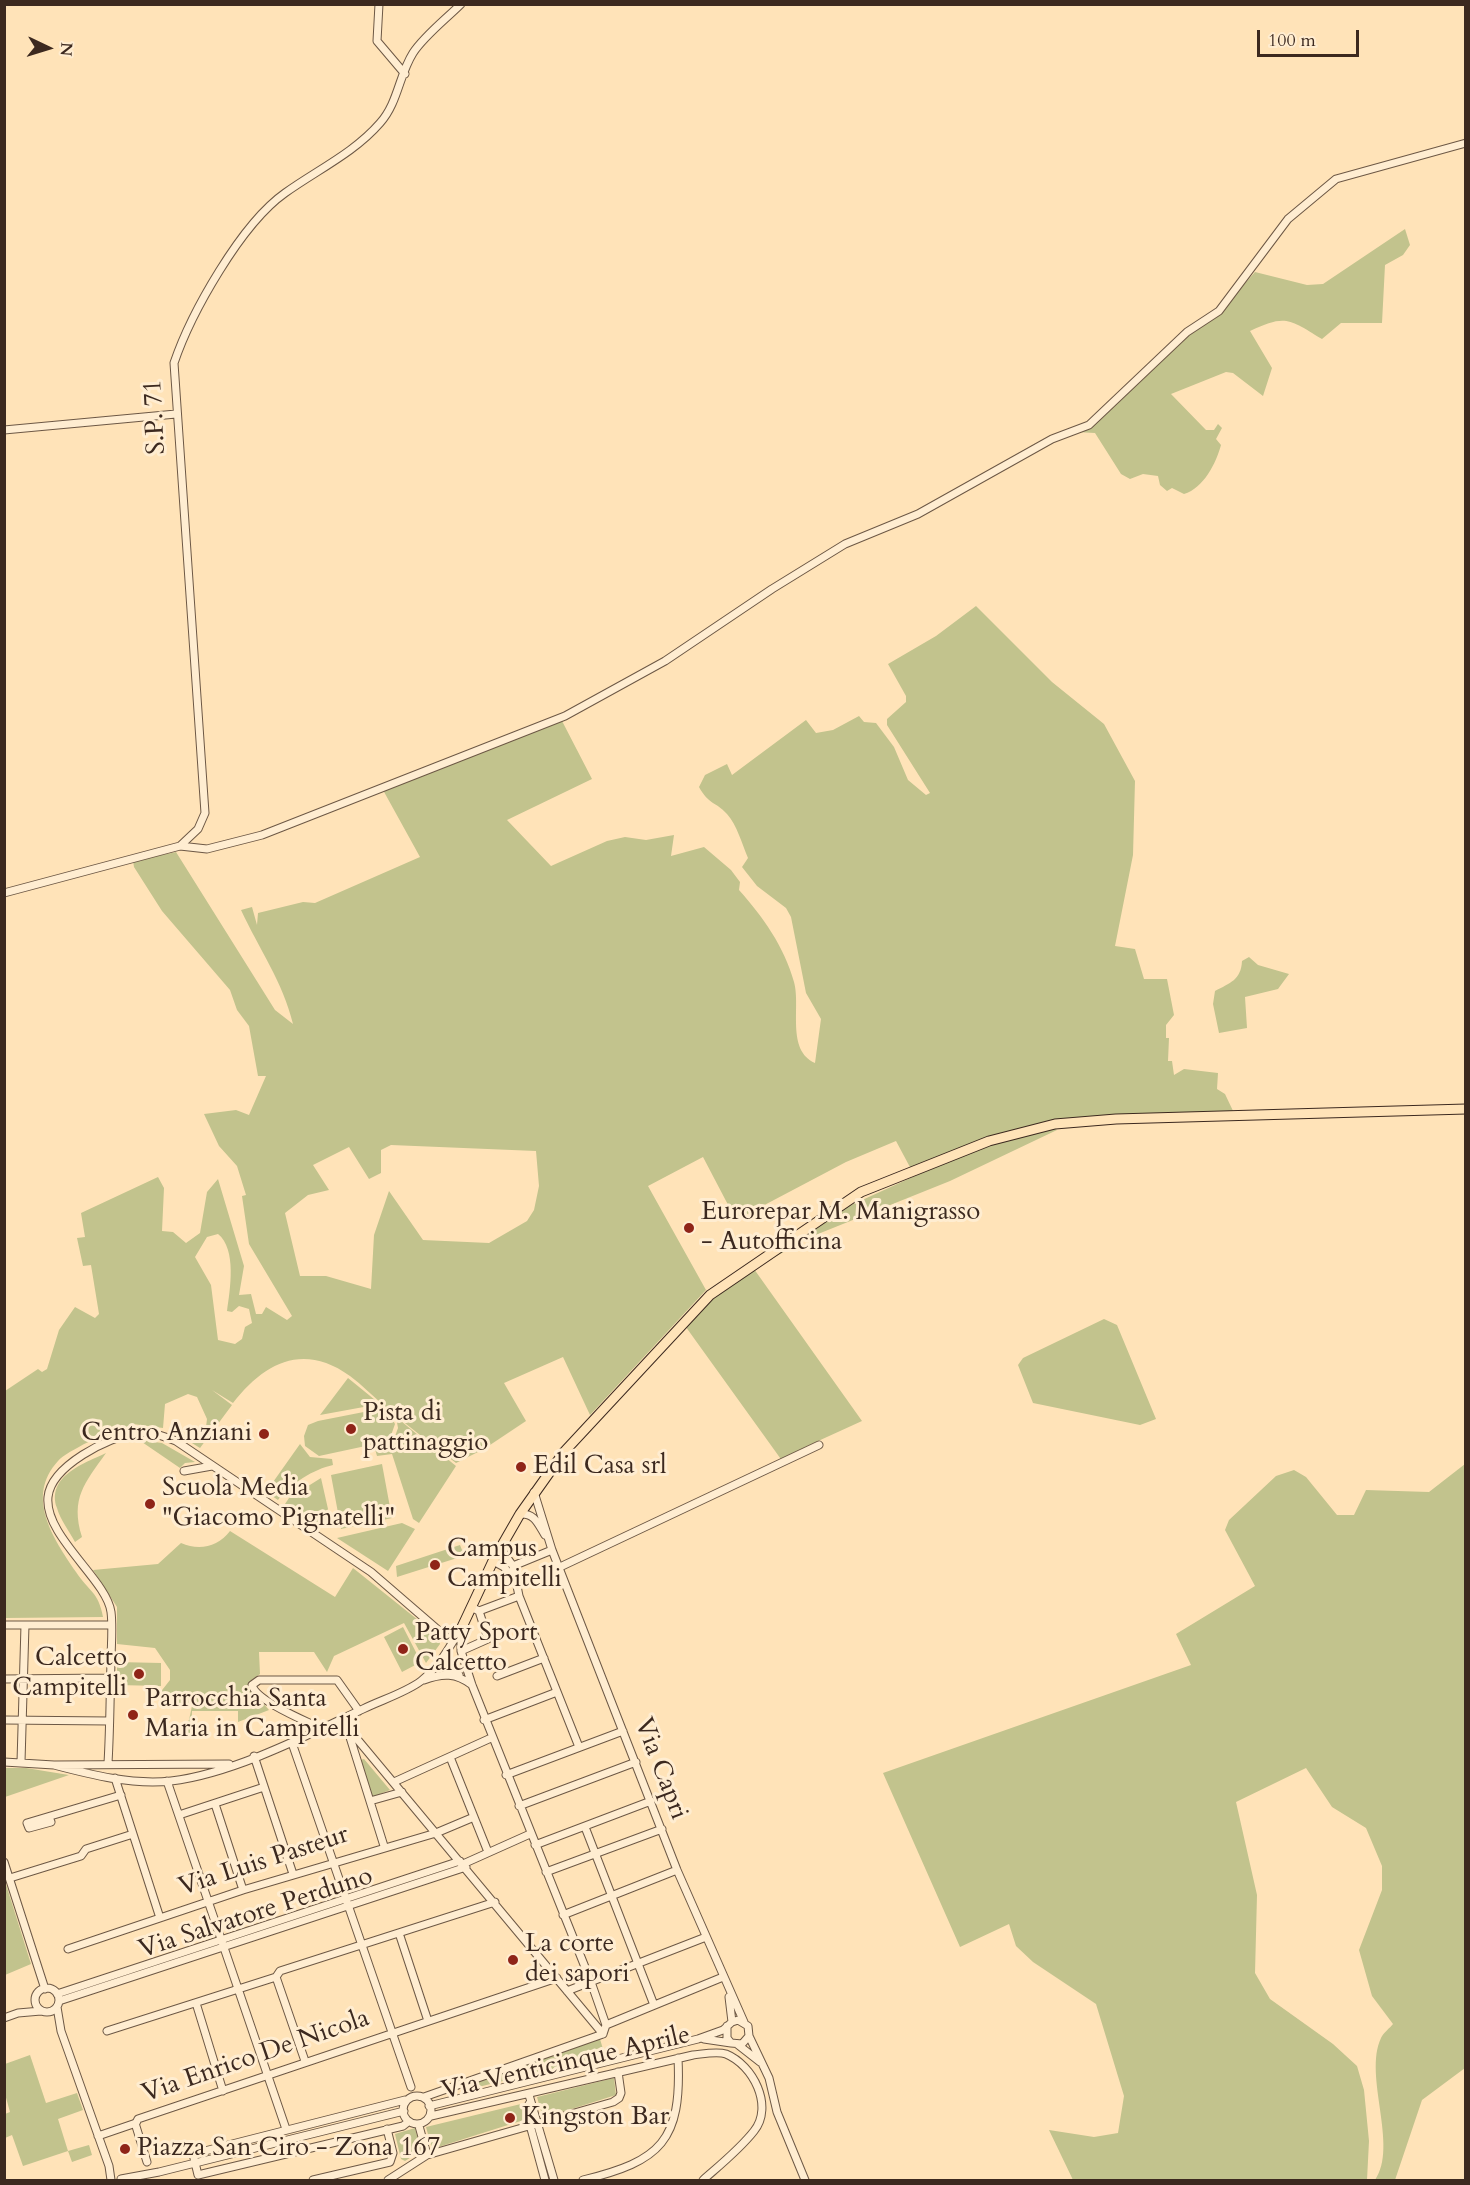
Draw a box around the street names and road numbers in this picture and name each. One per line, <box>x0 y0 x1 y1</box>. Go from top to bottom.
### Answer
street label: S.P. 71 <box>138 379 174 455</box>
street label: Via Capri <box>626 1714 694 1824</box>
street label: Via Luis Pasteur <box>175 1820 353 1904</box>
street label: Via Salvatore Perduno <box>135 1861 377 1967</box>
street label: Via Enrico De Nicola <box>138 2003 374 2111</box>
street label: Via Venticinque Aprile <box>439 2020 693 2108</box>

